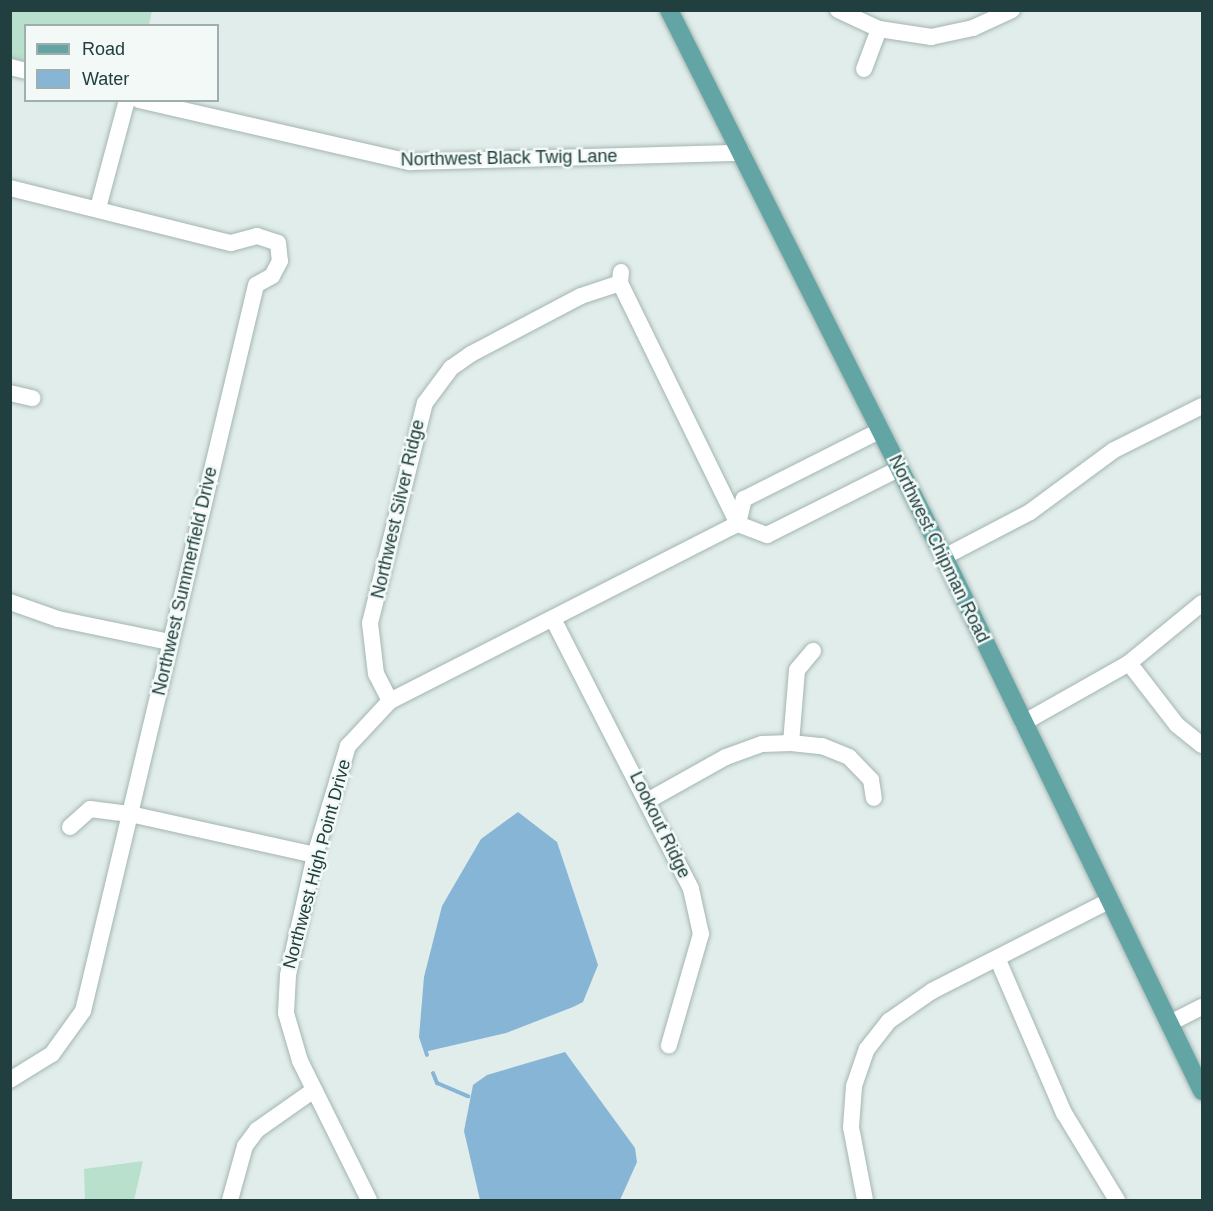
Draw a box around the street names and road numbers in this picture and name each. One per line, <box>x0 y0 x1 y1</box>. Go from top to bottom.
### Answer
street label: Northwest Black Twig Lane <box>400 145 618 171</box>
street label: Northwest Silver Ridge <box>367 417 429 601</box>
street label: Northwest Chipman Road <box>884 452 994 646</box>
street label: Northwest Summerfield Drive <box>148 465 222 697</box>
street label: Northwest High Point Drive <box>279 757 355 971</box>
street label: Lookout Ridge <box>625 768 695 882</box>

